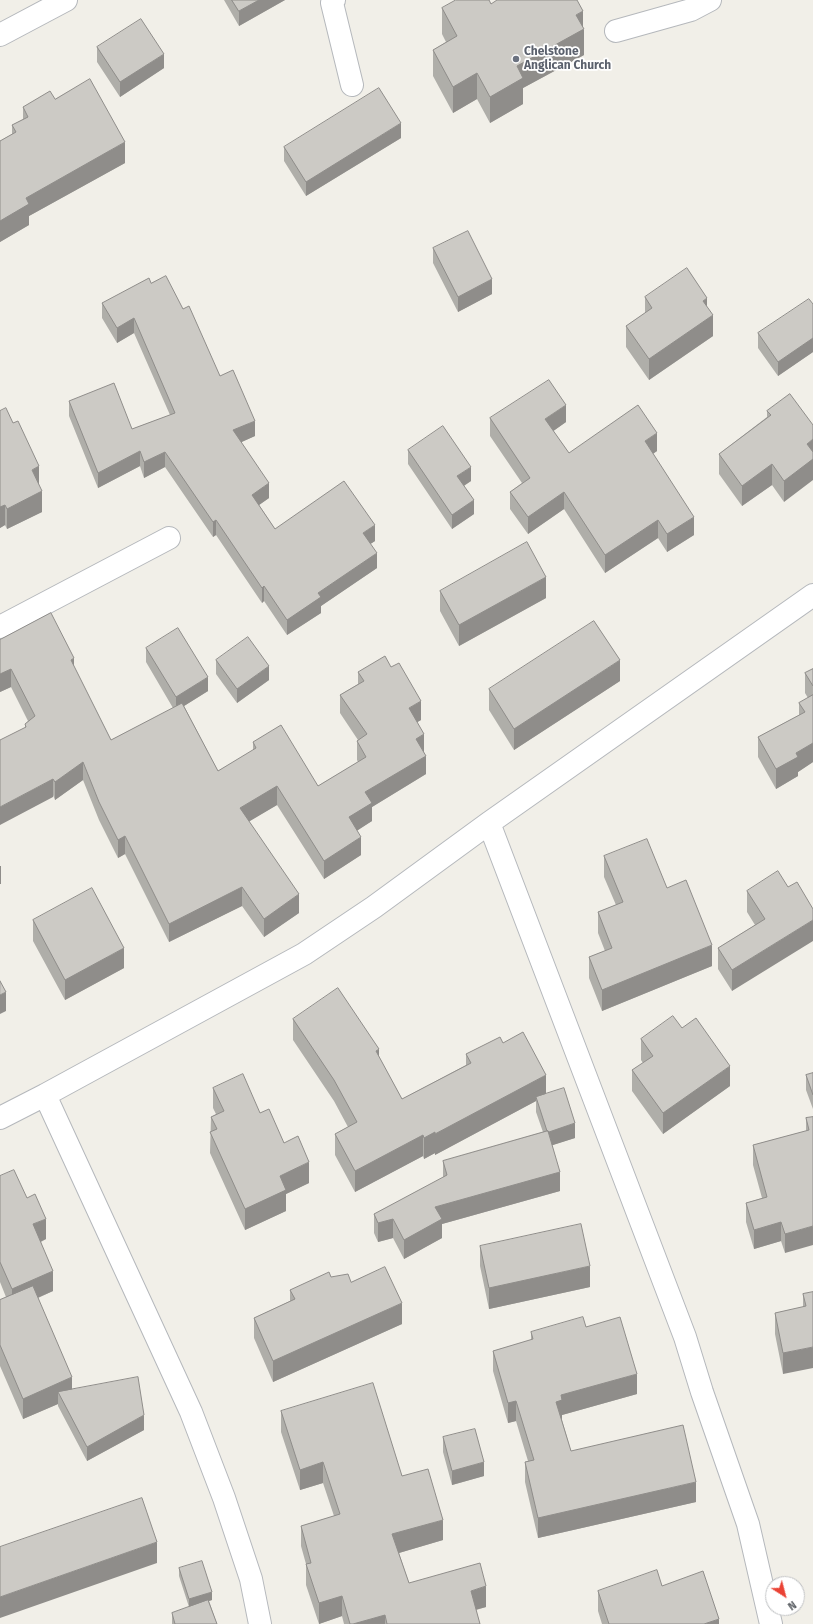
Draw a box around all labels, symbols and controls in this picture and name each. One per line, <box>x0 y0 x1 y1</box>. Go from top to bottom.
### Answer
place label: Chelstone Anglican Church <box>524 45 611 73</box>
marker: Chelstone Anglican Church <box>511 54 521 64</box>
north arrow <box>765 1576 805 1616</box>
text: N <box>785 1598 799 1613</box>

